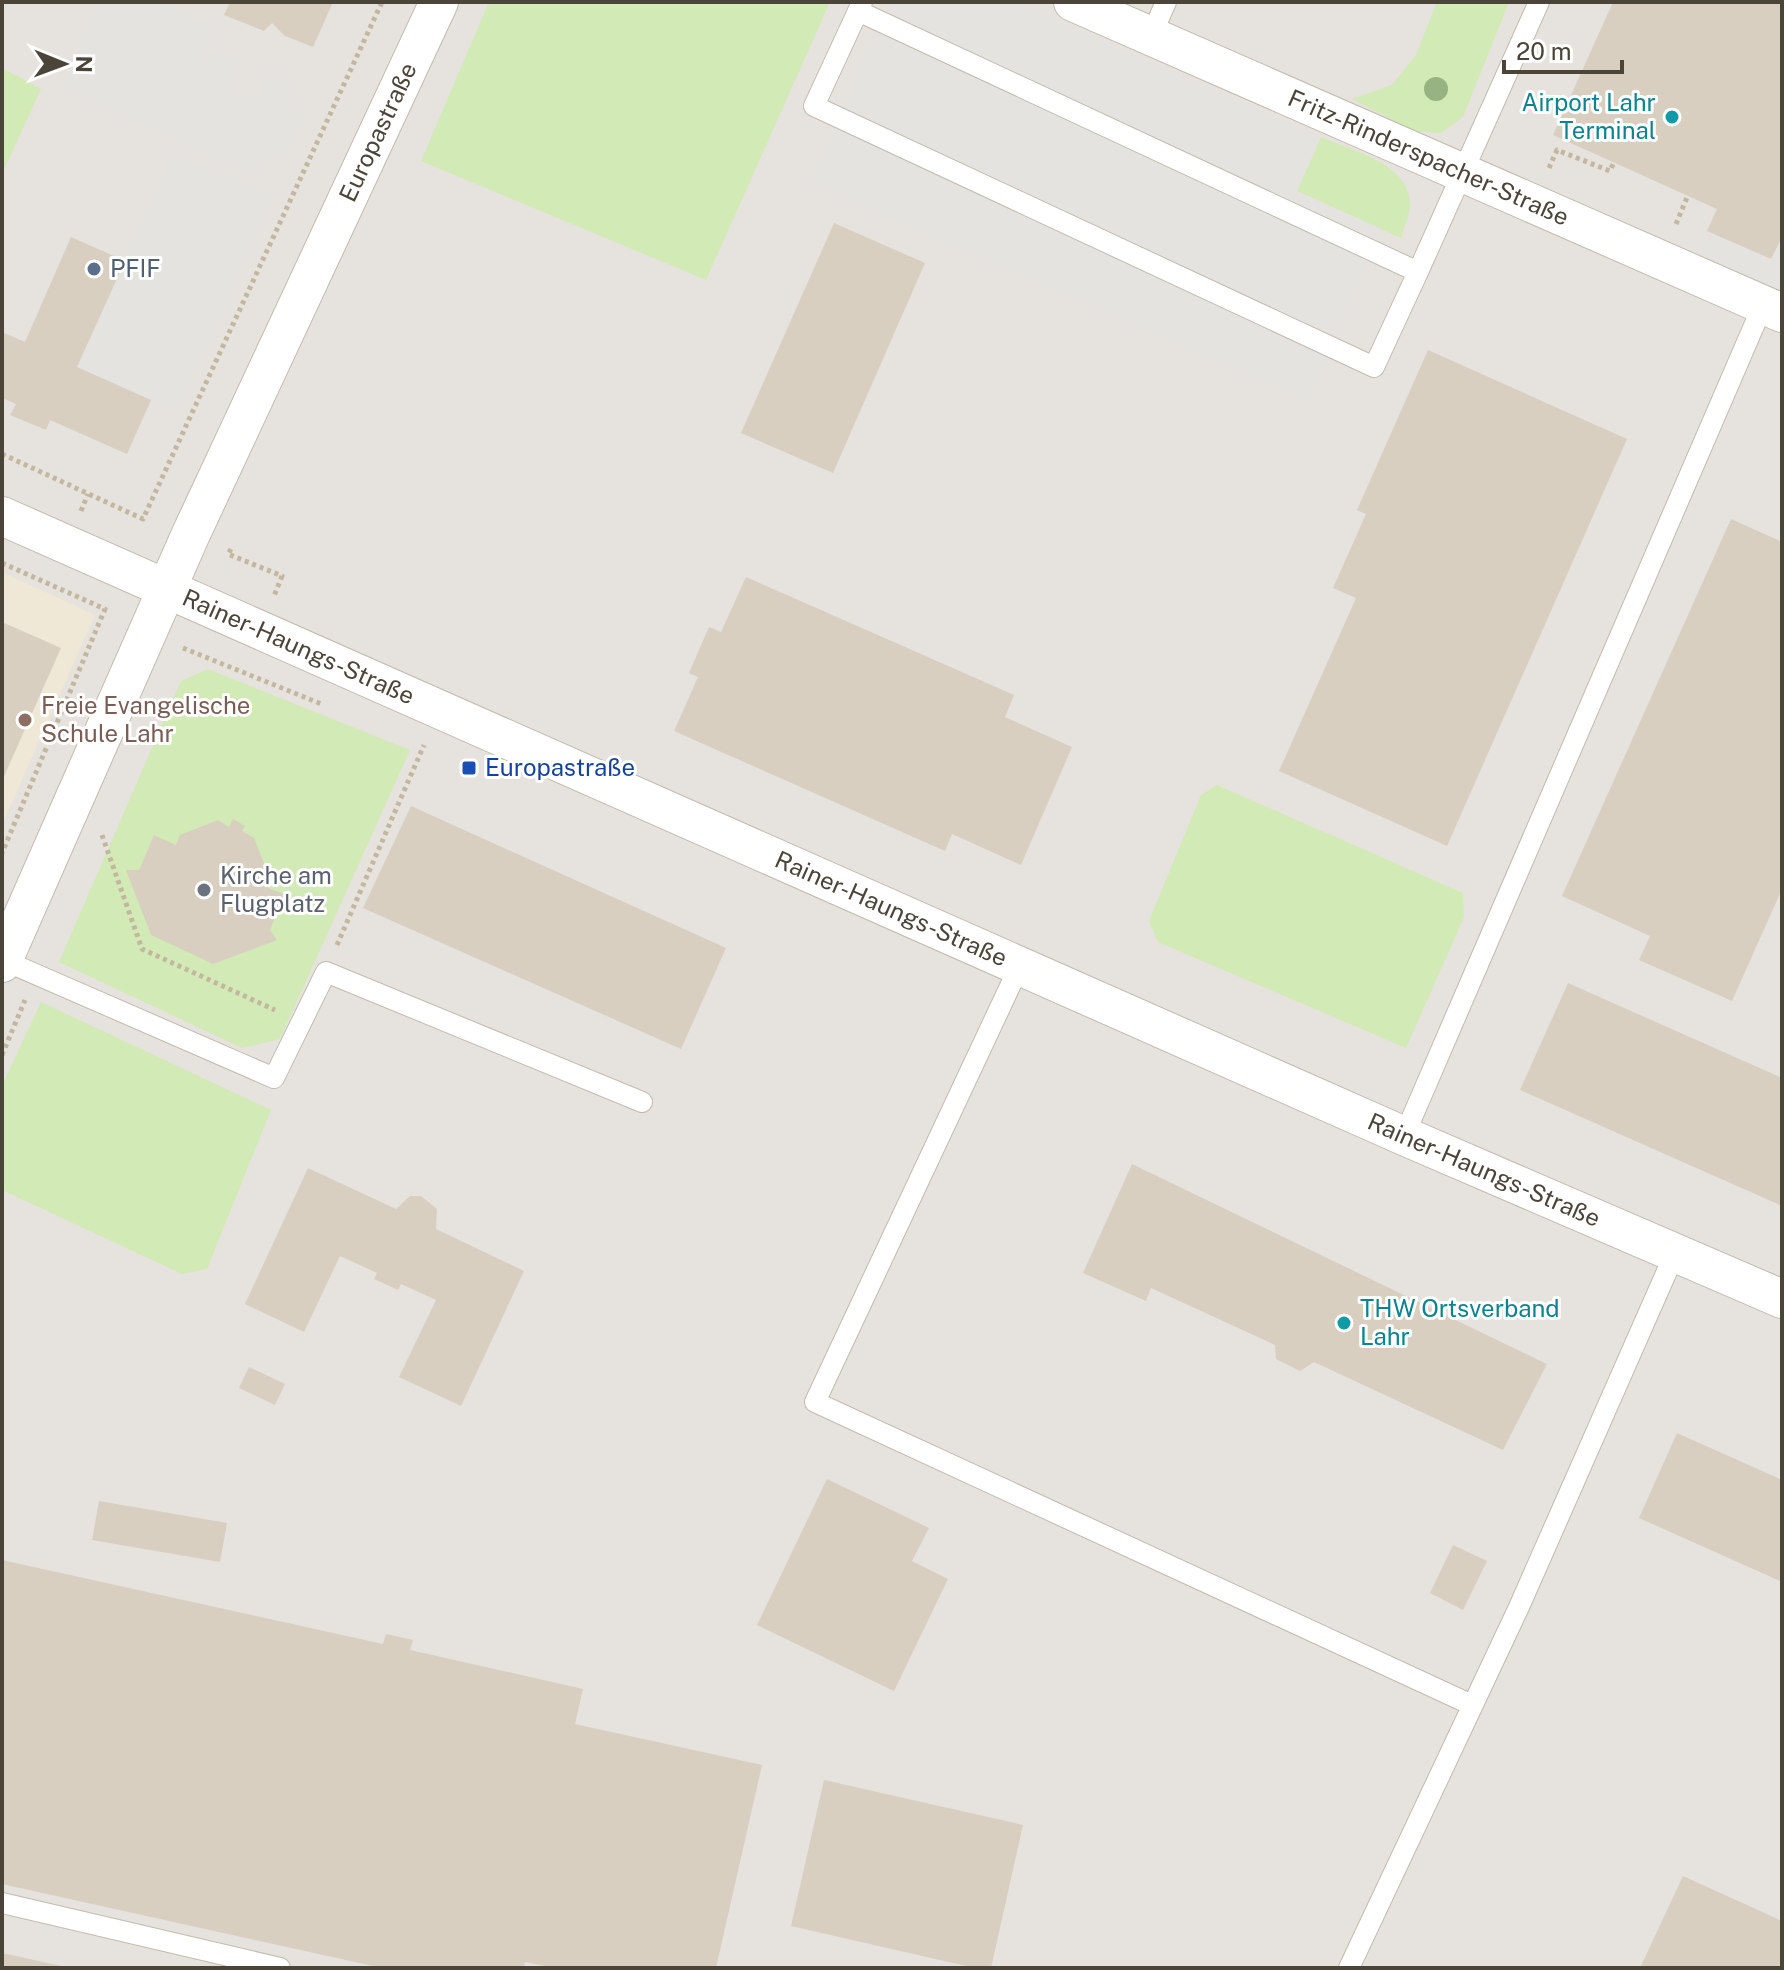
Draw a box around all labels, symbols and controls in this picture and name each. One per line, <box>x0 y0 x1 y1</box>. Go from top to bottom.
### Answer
north arrow <box>24 24 104 104</box>
scale bar <box>1504 24 1622 74</box>
text: 20 m <box>1516 37 1572 65</box>
text: N <box>71 56 97 73</box>
street label: Europastraße <box>333 58 422 206</box>
street label: Fritz-Rinderspacher-Straße <box>1284 83 1573 231</box>
place label: Airport Lahr Terminal <box>1521 88 1656 144</box>
marker: Airport Lahr Terminal <box>1663 108 1681 126</box>
place label: PFIF <box>110 254 161 282</box>
marker: PFIF <box>85 260 103 278</box>
street label: Rainer-Haungs-Straße <box>178 583 419 710</box>
place label: Freie Evangelische Schule Lahr <box>41 691 250 747</box>
marker: Freie Evangelische Schule Lahr <box>16 711 34 729</box>
place label: Europastraße <box>485 753 635 781</box>
marker: Europastraße <box>460 759 478 777</box>
street label: Rainer-Haungs-Straße <box>771 845 1012 972</box>
place label: Kirche am Flugplatz <box>220 861 332 917</box>
marker: Kirche am Flugplatz <box>195 881 213 899</box>
street label: Rainer-Haungs-Straße <box>1364 1107 1605 1232</box>
place label: THW Ortsverband Lahr <box>1360 1294 1560 1350</box>
marker: THW Ortsverband Lahr <box>1335 1314 1353 1332</box>

